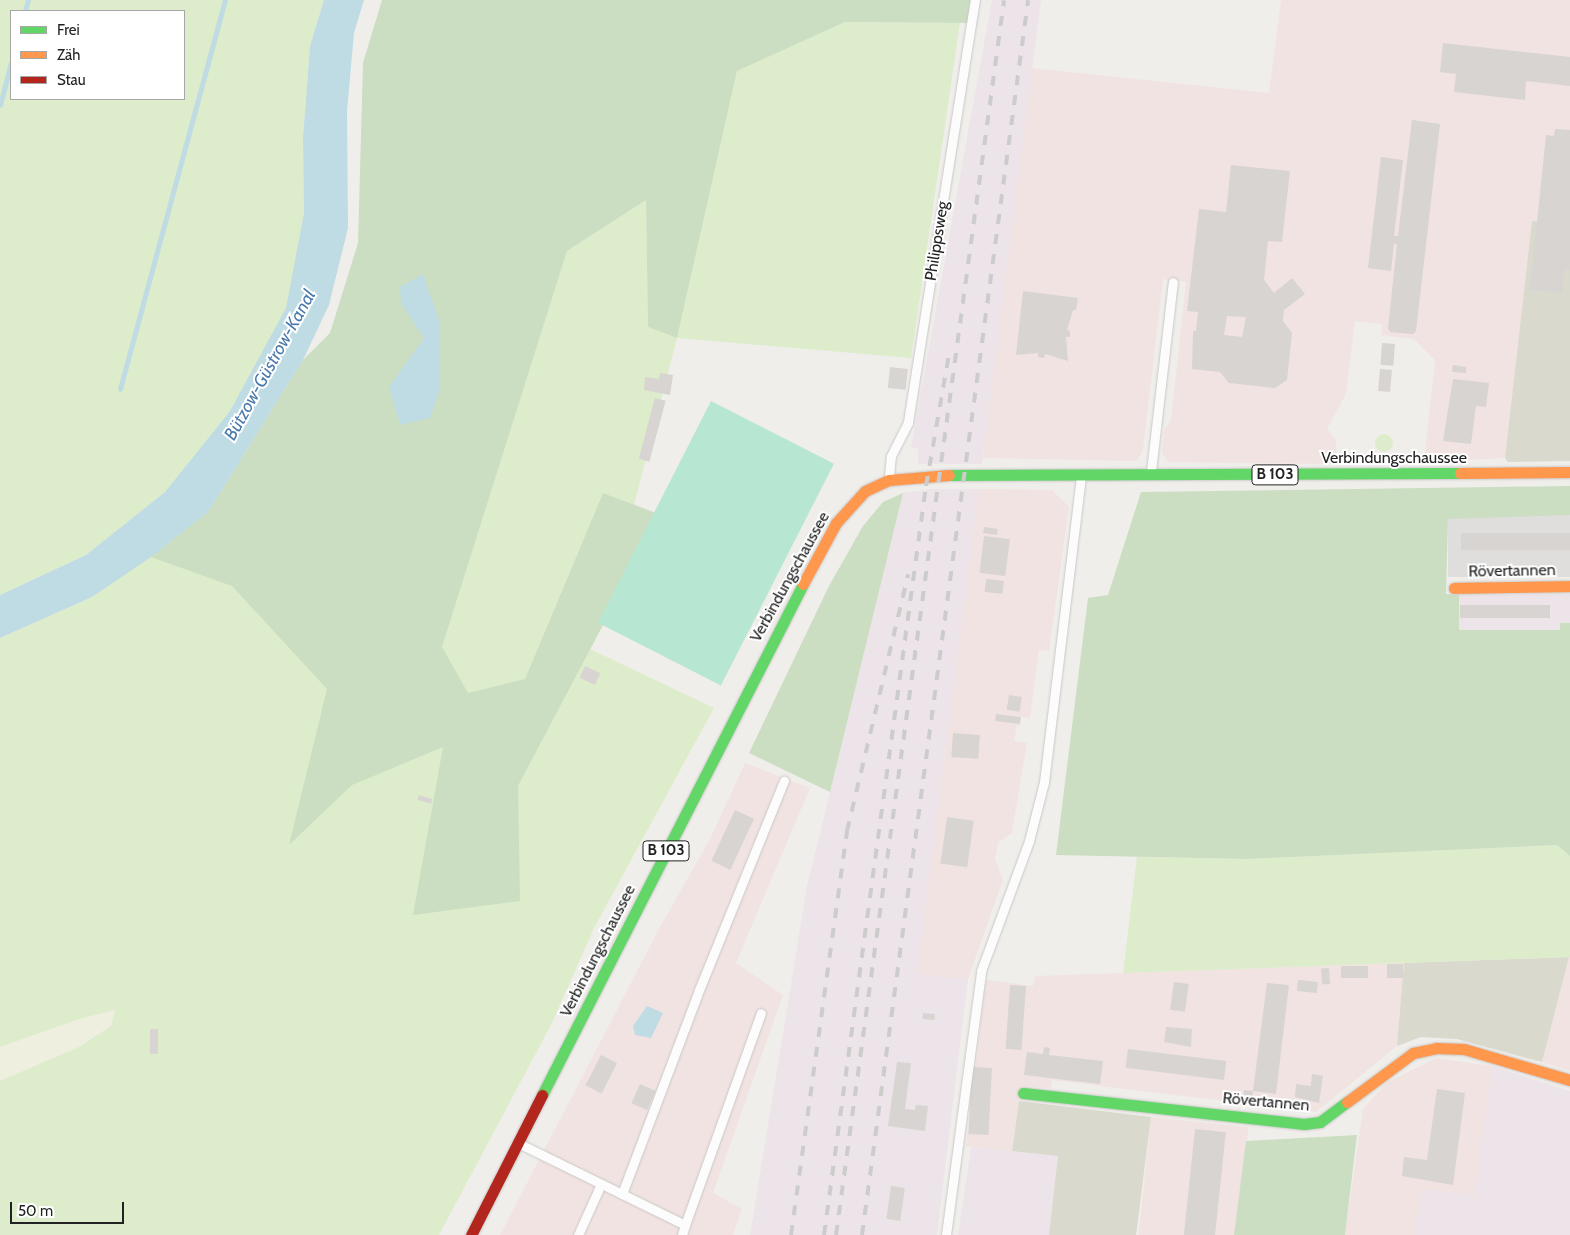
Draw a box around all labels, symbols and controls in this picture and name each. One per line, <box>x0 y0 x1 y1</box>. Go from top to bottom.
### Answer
legend <box>10 10 185 100</box>
text: Frei <box>57 21 80 39</box>
text: Zäh <box>57 46 80 64</box>
text: Stau <box>57 71 86 89</box>
street label: Philippsweg <box>921 200 953 282</box>
water label: Bützow-Güstrow-Kanal <box>220 286 320 444</box>
street label: Verbindungschaussee <box>1321 448 1467 468</box>
road number: B 103 <box>1251 462 1299 488</box>
street label: Verbindungschaussee <box>746 509 834 645</box>
street label: Rövertannen <box>1468 561 1556 581</box>
road number: B 103 <box>642 838 690 864</box>
street label: Verbindungschaussee <box>556 882 640 1020</box>
street label: Rövertannen <box>1222 1089 1310 1115</box>
scale bar <box>12 1192 126 1224</box>
text: 50 m <box>18 1202 53 1220</box>

